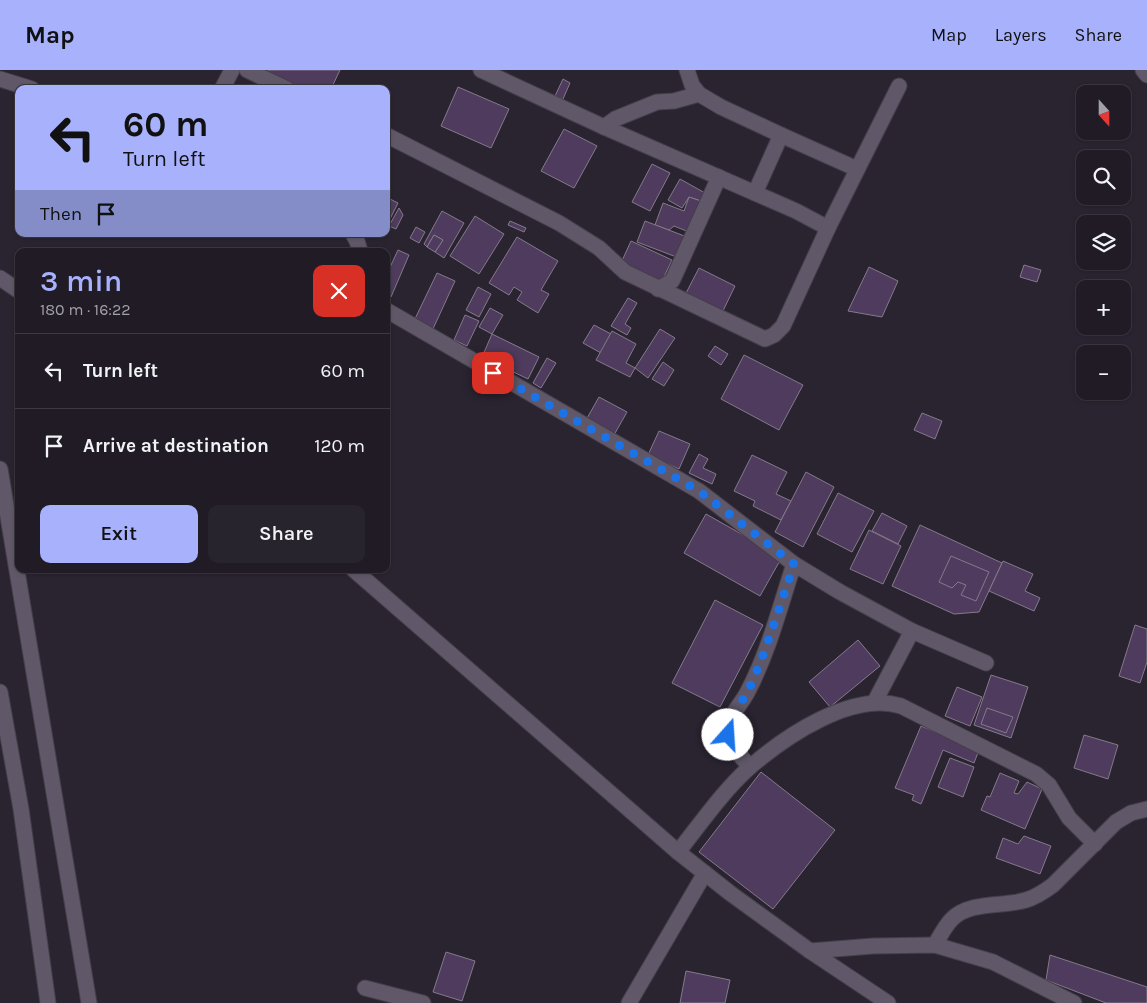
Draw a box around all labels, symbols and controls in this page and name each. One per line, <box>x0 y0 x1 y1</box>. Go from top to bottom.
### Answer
text: Map <box>25 21 75 49</box>
text: Map <box>931 24 967 46</box>
text: Layers <box>995 24 1047 46</box>
text: Share <box>1075 24 1122 46</box>
north arrow <box>1076 85 1131 140</box>
map controls <box>1076 85 1131 400</box>
text: 60 m <box>123 104 208 145</box>
icon: left <box>40 105 105 170</box>
text: Turn left <box>123 146 206 172</box>
button: search <box>1076 150 1131 205</box>
icon: arrive <box>92 200 120 228</box>
text: Then <box>40 203 82 225</box>
button: layers <box>1076 215 1131 270</box>
text: 3 min <box>40 263 122 299</box>
button: close <box>313 265 365 317</box>
button: + <box>1076 280 1131 335</box>
text: 180 m · 16:22 <box>40 300 131 319</box>
button: − <box>1076 345 1131 400</box>
pin <box>472 352 514 394</box>
icon: left <box>40 357 68 385</box>
icon: arrive <box>479 359 507 387</box>
text: Turn left <box>83 360 158 382</box>
text: 60 m <box>321 360 365 382</box>
icon: arrive <box>40 432 68 460</box>
text: Arrive at destination <box>83 435 269 457</box>
text: 120 m <box>314 435 365 457</box>
button: Exit <box>40 505 198 563</box>
button: Share <box>208 505 365 563</box>
position arrow <box>701 708 753 760</box>

